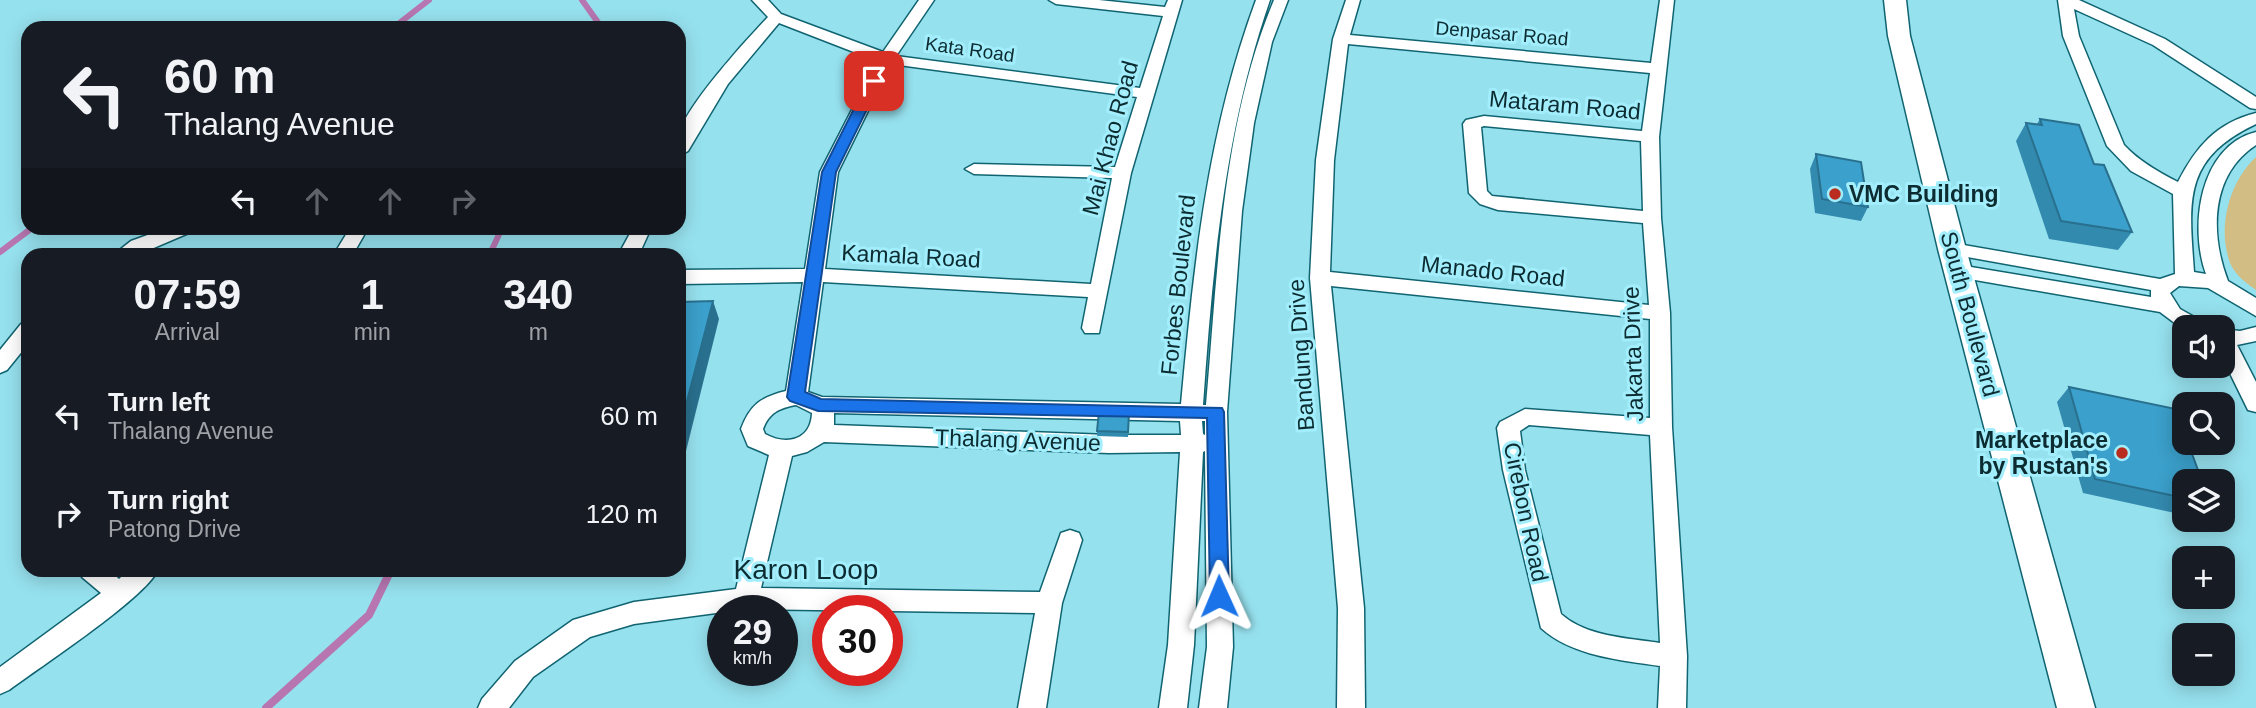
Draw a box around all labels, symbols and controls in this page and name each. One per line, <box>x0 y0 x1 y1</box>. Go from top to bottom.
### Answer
street label: Denpasar Road <box>1435 17 1569 50</box>
street label: Kata Road <box>924 33 1016 66</box>
icon: left <box>49 49 140 140</box>
text: 60 m <box>164 49 276 103</box>
pin <box>844 51 904 111</box>
street label: Mai Khao Road <box>1077 58 1143 218</box>
icon: arrive <box>855 62 893 100</box>
street label: Mataram Road <box>1488 85 1642 125</box>
text: Thalang Avenue <box>164 106 395 142</box>
place label: VMC Building <box>1849 181 1998 207</box>
icon: left <box>225 182 263 220</box>
icon: ahead <box>298 182 336 220</box>
icon: ahead <box>371 182 409 220</box>
icon: right <box>444 182 482 220</box>
marker: VMC Building <box>1827 186 1843 202</box>
street label: Forbes Boulevard <box>1156 193 1200 377</box>
street label: South Boulevard <box>1935 228 2005 400</box>
street label: Kamala Road <box>841 239 981 273</box>
street label: Manado Road <box>1420 251 1566 291</box>
text: 07:59 <box>134 271 241 318</box>
text: 1 <box>360 271 384 318</box>
text: 340 <box>503 271 573 318</box>
street label: Bandung Drive <box>1283 278 1319 432</box>
street label: Jakarta Drive <box>1618 286 1648 422</box>
map controls <box>2172 315 2235 686</box>
button: sound <box>2172 315 2235 378</box>
text: Arrival <box>155 319 220 345</box>
text: min <box>354 319 391 345</box>
text: m <box>529 319 548 345</box>
text: Turn left <box>108 387 210 417</box>
button: search <box>2172 392 2235 455</box>
icon: left <box>49 397 87 435</box>
text: 60 m <box>600 401 658 431</box>
text: Thalang Avenue <box>108 418 274 444</box>
street label: Thalang Avenue <box>935 424 1101 456</box>
place label: Marketplace by Rustan's <box>1975 427 2108 479</box>
street label: Cirebon Road <box>1499 440 1553 584</box>
marker: Marketplace by Rustan's <box>2114 445 2130 461</box>
button: layers <box>2172 469 2235 532</box>
text: Turn right <box>108 485 229 515</box>
icon: right <box>49 495 87 533</box>
text: 120 m <box>586 499 658 529</box>
text: Patong Drive <box>108 516 241 542</box>
button: + <box>2172 546 2235 609</box>
street label: Karon Loop <box>734 554 878 585</box>
position arrow <box>1182 559 1256 633</box>
speed limit sign: 30 <box>812 595 903 686</box>
text: 29 <box>733 612 772 651</box>
button: − <box>2172 623 2235 686</box>
text: km/h <box>733 648 772 668</box>

